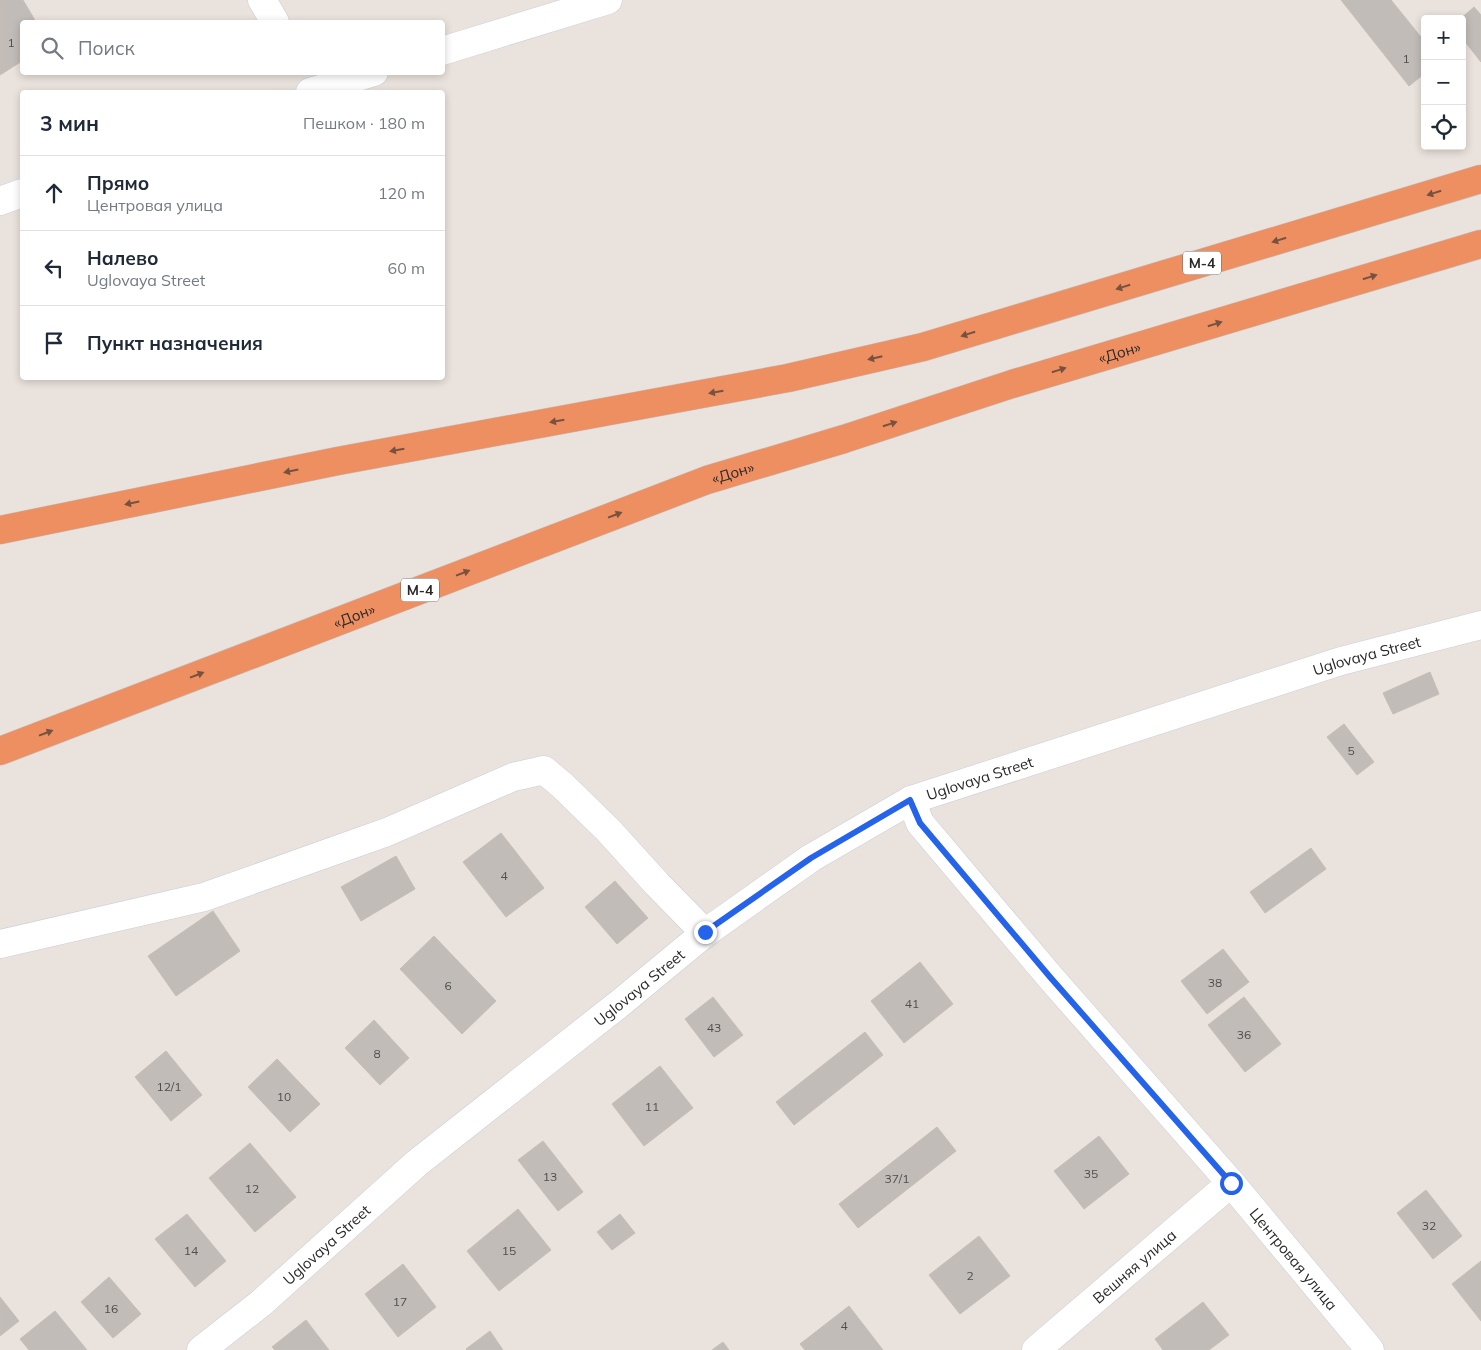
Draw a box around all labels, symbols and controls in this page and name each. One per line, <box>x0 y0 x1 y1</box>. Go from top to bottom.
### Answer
map controls <box>1421 15 1466 150</box>
button: + <box>1421 15 1466 60</box>
search box <box>20 20 445 75</box>
icon: search <box>38 34 66 62</box>
house number: 1 <box>7 35 15 50</box>
text: Поиск <box>78 36 135 60</box>
house number: 1 <box>1402 51 1410 66</box>
button: − <box>1421 60 1466 105</box>
button: locate <box>1421 105 1466 150</box>
text: 3 мин <box>40 110 99 136</box>
text: Пешком · 180 m <box>303 113 425 133</box>
text: Прямо <box>87 171 149 195</box>
icon: ahead <box>40 179 68 207</box>
text: 120 m <box>378 183 425 203</box>
one-way arrow <box>1427 189 1442 197</box>
text: Центровая улица <box>87 195 223 215</box>
one-way arrow <box>1271 236 1286 244</box>
text: Налево <box>87 246 159 270</box>
road number: М-4 <box>1183 252 1221 274</box>
icon: left <box>40 254 68 282</box>
text: 60 m <box>388 258 425 278</box>
text: Uglovaya Street <box>87 270 205 290</box>
one-way arrow <box>1363 272 1378 280</box>
one-way arrow <box>1116 283 1131 291</box>
one-way arrow <box>1207 319 1222 327</box>
icon: arrive <box>40 329 68 357</box>
one-way arrow <box>960 330 975 338</box>
text: Пункт назначения <box>87 331 263 355</box>
street label: «Дон» <box>1096 337 1143 367</box>
one-way arrow <box>868 354 883 362</box>
one-way arrow <box>1052 366 1067 374</box>
one-way arrow <box>708 388 724 396</box>
one-way arrow <box>548 417 564 425</box>
one-way arrow <box>883 419 898 427</box>
one-way arrow <box>388 447 404 455</box>
street label: «Дон» <box>709 457 756 488</box>
one-way arrow <box>282 467 298 475</box>
one-way arrow <box>124 499 139 507</box>
one-way arrow <box>608 511 623 519</box>
one-way arrow <box>456 569 471 576</box>
road number: М-4 <box>401 578 439 602</box>
street label: «Дон» <box>330 599 378 632</box>
street label: Uglovaya Street <box>1310 631 1423 679</box>
one-way arrow <box>190 671 205 679</box>
one-way arrow <box>38 729 53 736</box>
house number: 5 <box>1347 743 1355 758</box>
street label: Uglovaya Street <box>924 752 1035 804</box>
house number: 4 <box>500 868 508 883</box>
route end <box>694 921 717 944</box>
street label: Uglovaya Street <box>590 945 688 1030</box>
house number: 38 <box>1208 975 1222 990</box>
house number: 6 <box>444 978 452 993</box>
house number: 41 <box>905 996 919 1011</box>
house number: 43 <box>707 1020 721 1035</box>
house number: 36 <box>1237 1027 1251 1042</box>
house number: 8 <box>373 1046 381 1061</box>
house number: 12/1 <box>156 1079 182 1094</box>
house number: 10 <box>277 1089 291 1104</box>
house number: 11 <box>645 1099 659 1114</box>
house number: 35 <box>1084 1166 1098 1181</box>
house number: 13 <box>543 1169 557 1184</box>
house number: 37/1 <box>884 1171 910 1186</box>
route start <box>1220 1172 1243 1195</box>
house number: 12 <box>245 1181 259 1196</box>
street label: Uglovaya Street <box>279 1200 374 1289</box>
street label: Центровая улица <box>1246 1204 1342 1314</box>
house number: 32 <box>1422 1218 1436 1233</box>
street label: Вешняя улица <box>1088 1225 1180 1307</box>
house number: 14 <box>184 1243 198 1258</box>
house number: 15 <box>502 1243 516 1258</box>
house number: 2 <box>966 1268 974 1283</box>
house number: 17 <box>393 1294 407 1309</box>
house number: 16 <box>104 1301 118 1316</box>
house number: 4 <box>840 1318 848 1333</box>

